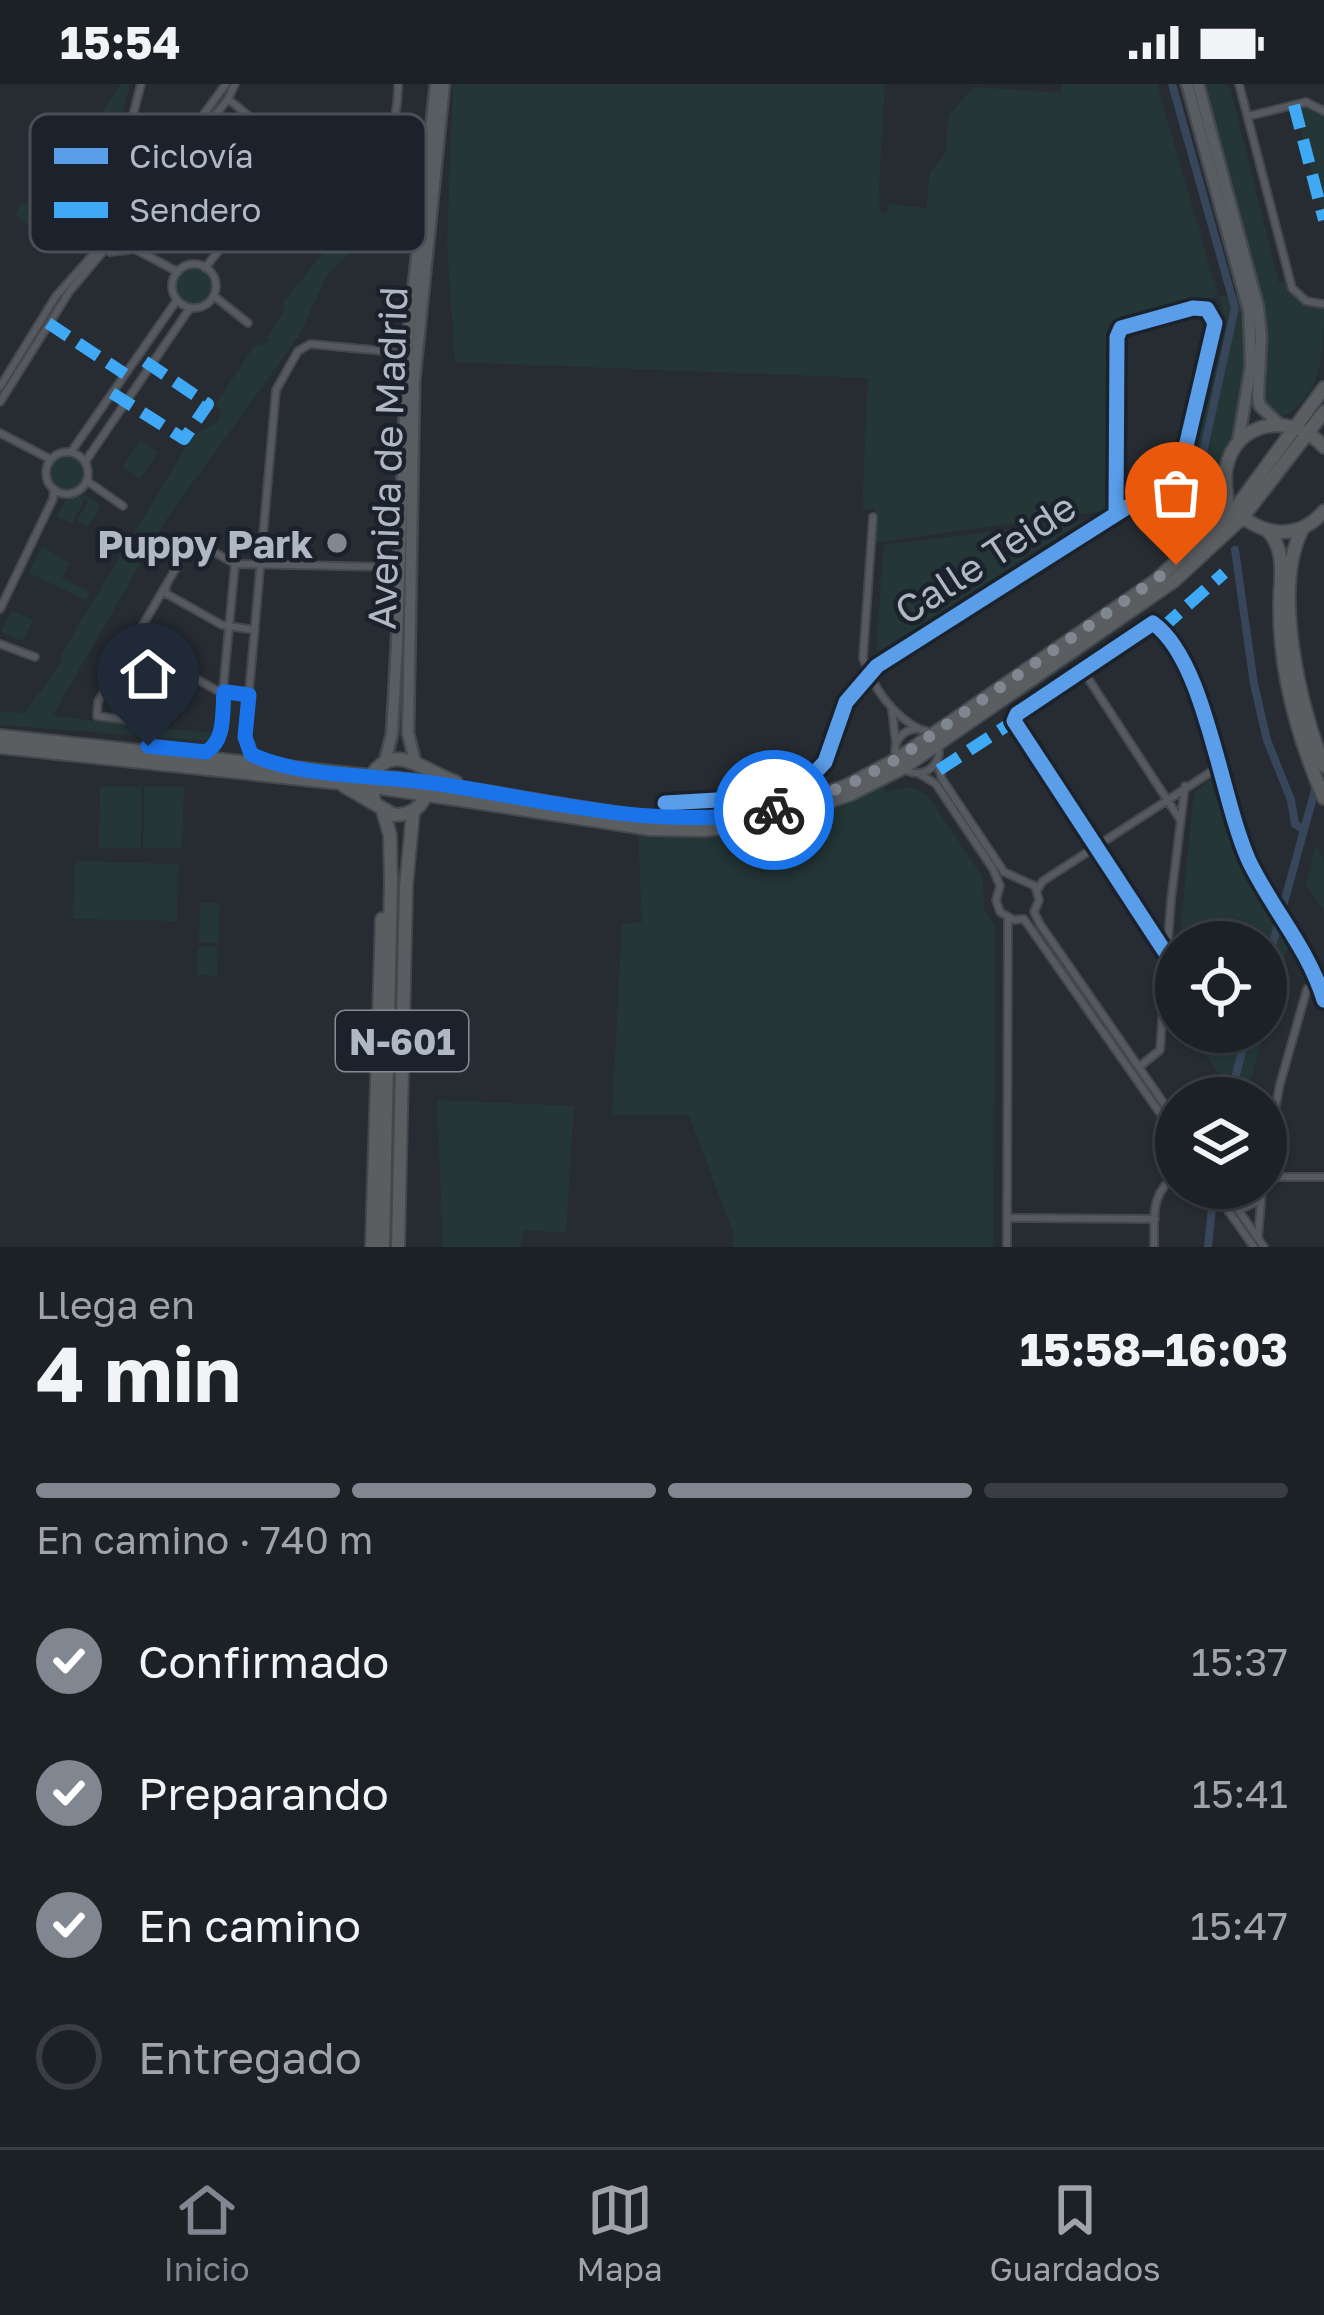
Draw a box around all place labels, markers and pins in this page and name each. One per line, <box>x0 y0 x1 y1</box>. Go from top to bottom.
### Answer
pin <box>1125 442 1227 565</box>
place label: Puppy Park <box>97 520 313 567</box>
marker: Puppy Park <box>324 530 350 556</box>
pin <box>97 623 199 746</box>

